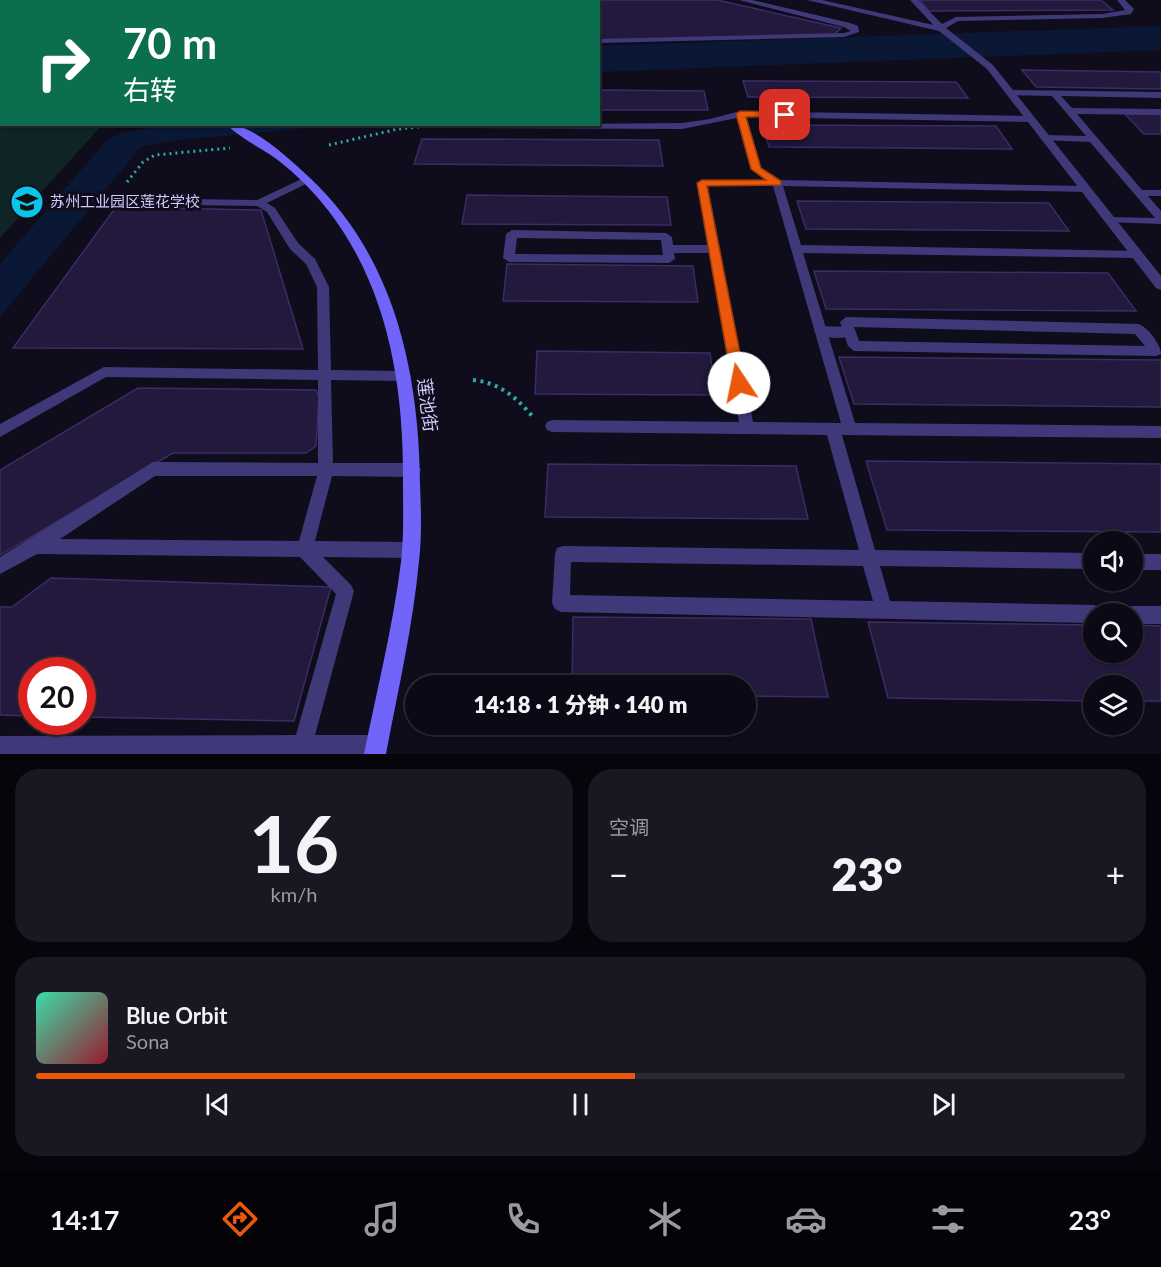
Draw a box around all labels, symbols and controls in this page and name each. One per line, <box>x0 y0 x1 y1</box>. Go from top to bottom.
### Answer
text: 70 m <box>123 18 217 68</box>
icon: right <box>24 24 102 102</box>
text: 右转 <box>123 73 177 106</box>
pin <box>759 89 810 140</box>
icon: arrive <box>768 98 801 131</box>
school or university icon: 苏州工业园区莲花学校 <box>9 184 45 220</box>
place label: 苏州工业园区莲花学校 <box>50 192 200 210</box>
position arrow <box>707 351 771 415</box>
street label: 莲池街 <box>414 377 442 433</box>
map controls <box>1083 531 1143 735</box>
button: sound <box>1083 531 1143 591</box>
button: search <box>1083 603 1143 663</box>
speed limit sign: 20 <box>18 657 96 735</box>
button: layers <box>1083 675 1143 735</box>
text: 14:18 · 1 分钟 · 140 m <box>474 691 687 718</box>
text: 16 <box>249 796 339 890</box>
text: 空调 <box>609 815 649 839</box>
text: 23° <box>832 847 902 901</box>
text: − <box>609 854 628 894</box>
text: + <box>1106 854 1125 894</box>
text: km/h <box>271 882 317 906</box>
text: Blue Orbit <box>126 1002 227 1029</box>
text: Sona <box>126 1029 169 1053</box>
icon: previous <box>201 1088 234 1121</box>
icon: pause <box>564 1088 597 1121</box>
icon: next <box>927 1088 960 1121</box>
icon: directions <box>219 1198 261 1240</box>
icon: music <box>361 1198 403 1240</box>
icon: phone <box>502 1198 544 1240</box>
icon: climate <box>644 1198 686 1240</box>
icon: car <box>785 1198 827 1240</box>
icon: filters <box>927 1198 969 1240</box>
text: 14:17 <box>50 1203 119 1236</box>
text: 23° <box>1069 1203 1111 1236</box>

